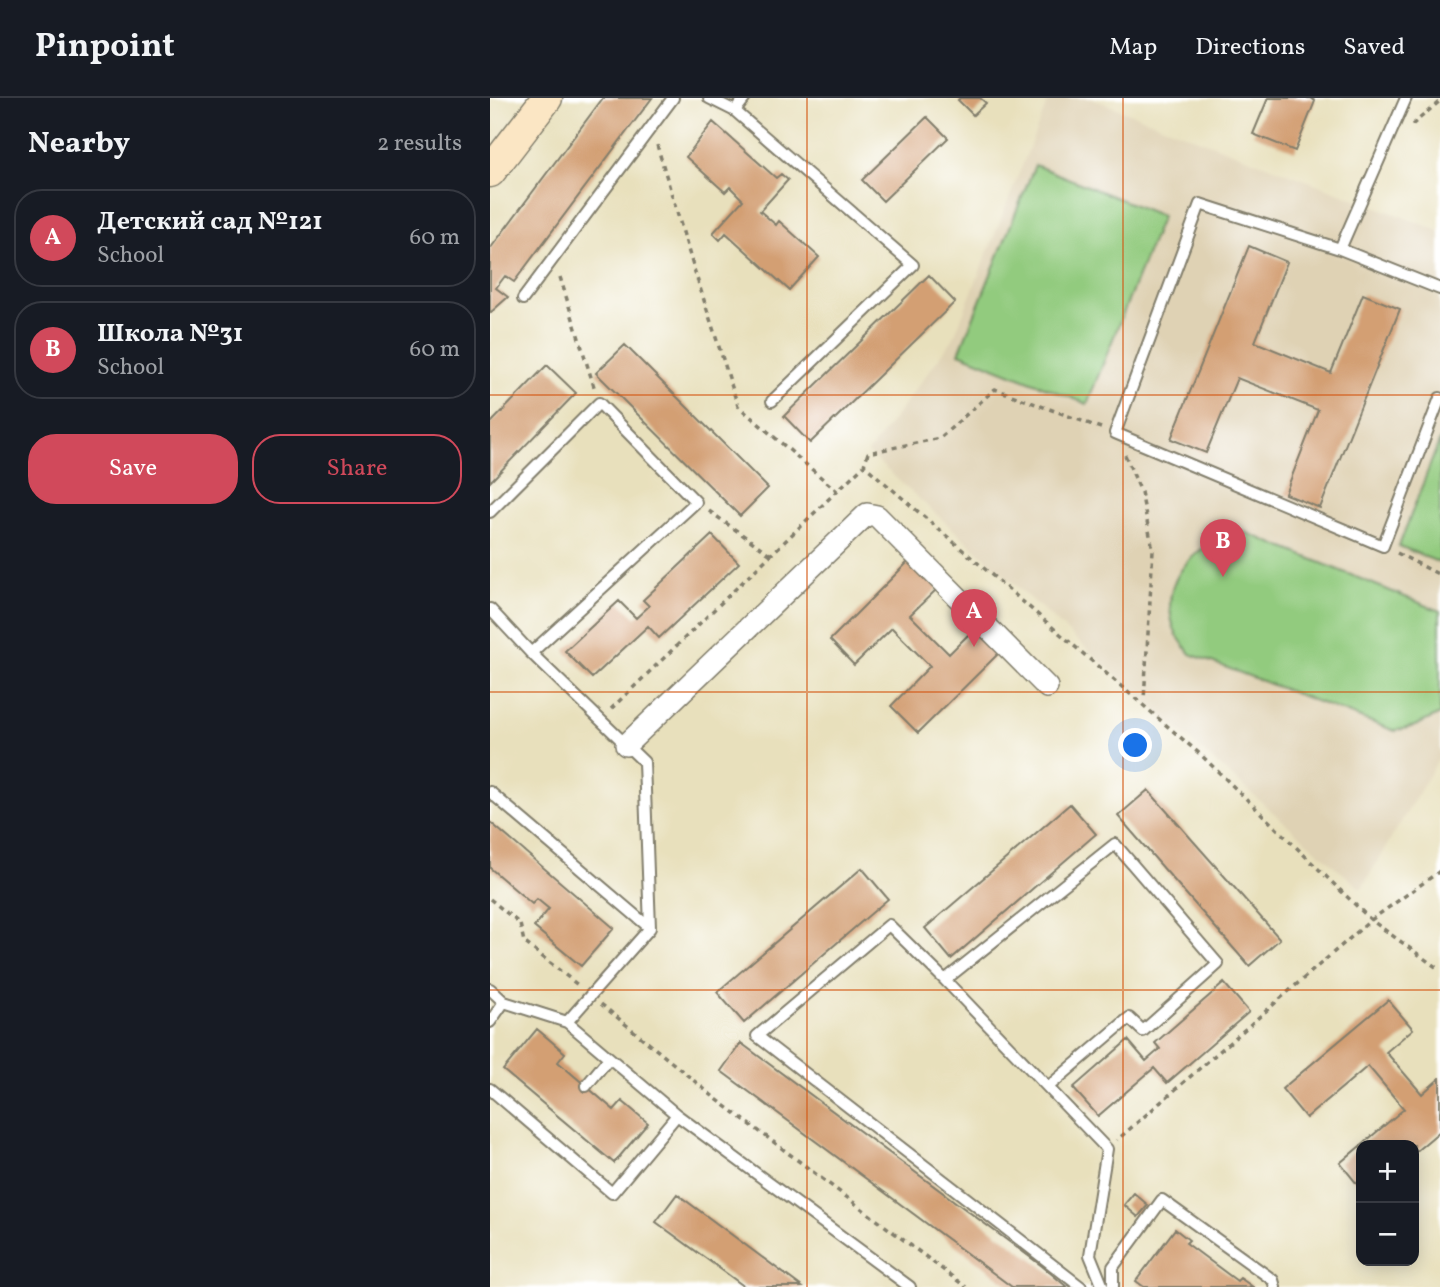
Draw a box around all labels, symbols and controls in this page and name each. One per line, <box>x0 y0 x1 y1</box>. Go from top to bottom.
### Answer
text: Pinpoint <box>35 25 175 71</box>
text: Map <box>1109 31 1157 65</box>
text: Directions <box>1195 31 1305 65</box>
text: Saved <box>1343 31 1405 65</box>
text: Nearby <box>28 123 130 165</box>
text: 2 results <box>377 128 462 160</box>
text: Детский сад №121 <box>97 204 323 240</box>
text: A <box>45 222 61 254</box>
text: 60 m <box>410 222 460 254</box>
text: School <box>97 240 164 272</box>
text: Школа №31 <box>97 316 243 352</box>
text: B <box>45 334 61 366</box>
text: 60 m <box>410 334 460 366</box>
text: School <box>97 352 164 384</box>
button: Save <box>28 434 238 504</box>
button: Share <box>252 434 462 504</box>
pin: B <box>1200 519 1246 577</box>
pin: A <box>951 589 997 647</box>
your location <box>1118 728 1152 762</box>
map controls <box>1356 1140 1419 1266</box>
button: + <box>1356 1140 1419 1203</box>
button: − <box>1356 1203 1419 1266</box>

